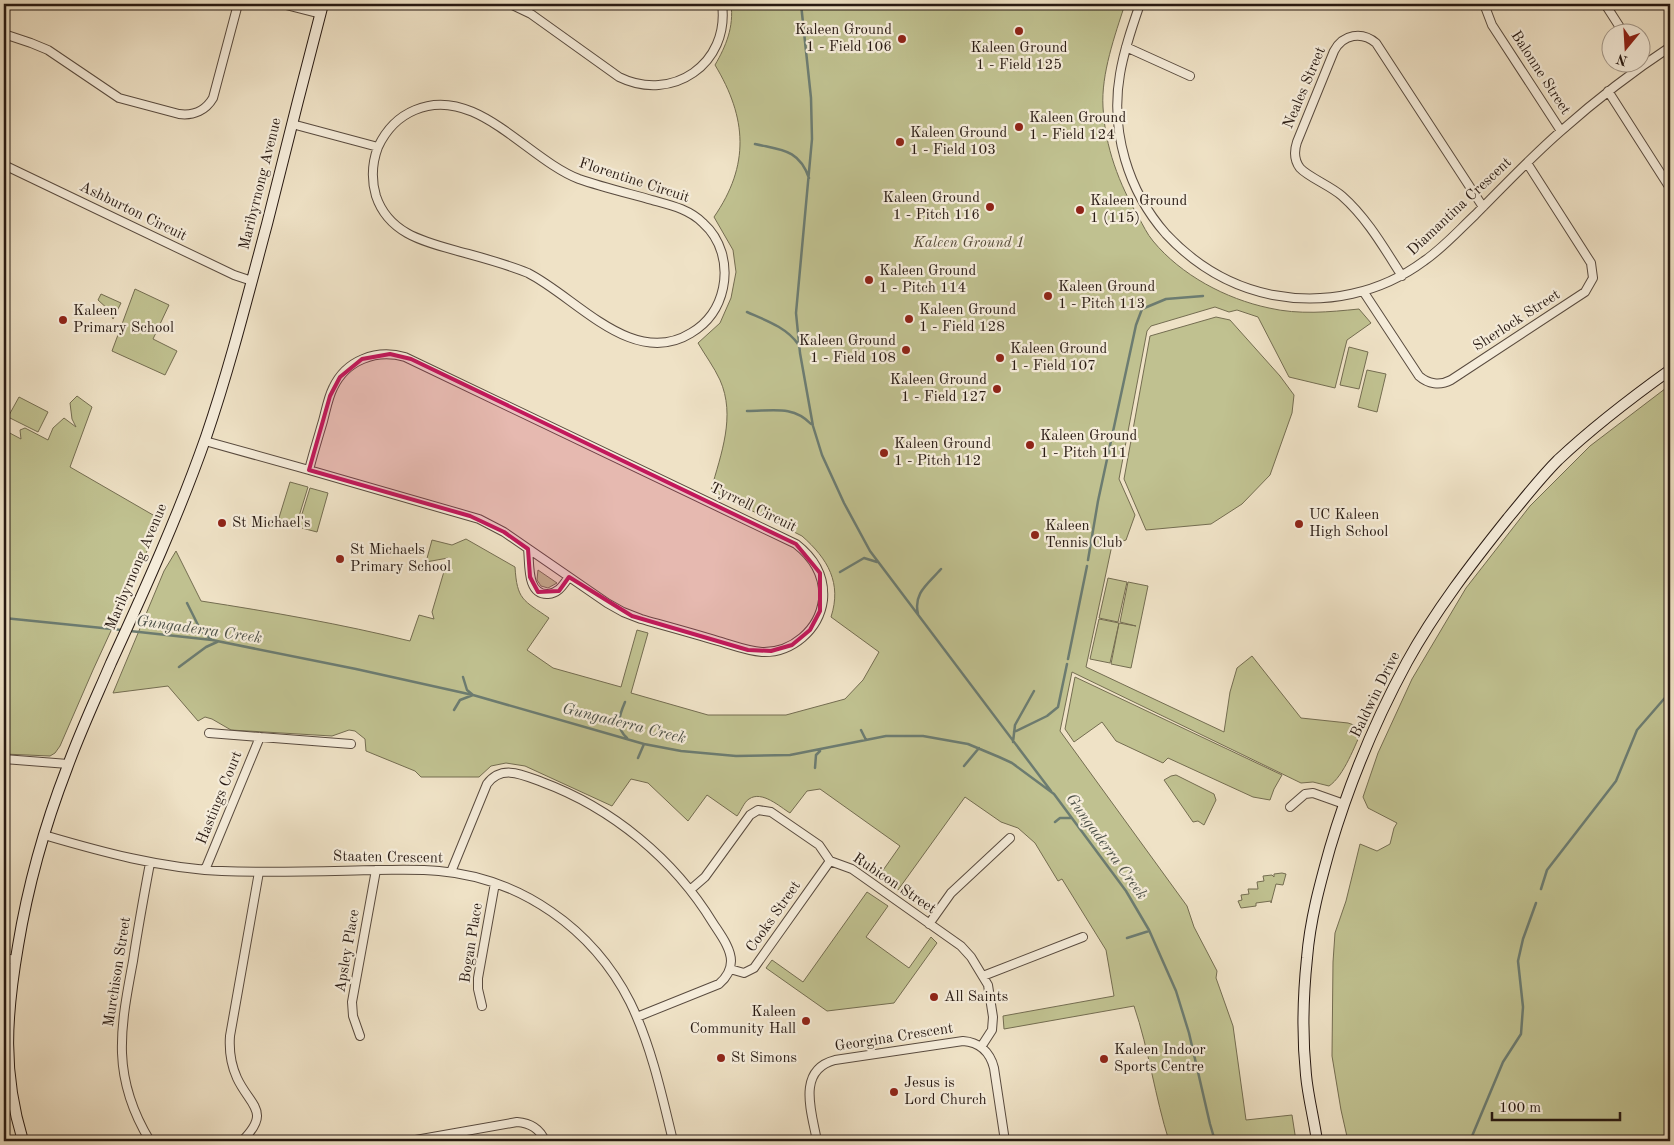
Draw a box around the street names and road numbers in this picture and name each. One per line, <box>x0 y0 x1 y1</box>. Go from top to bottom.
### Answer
street label: Balonne Street <box>1507 29 1573 117</box>
street label: Neales Street <box>1281 45 1329 131</box>
street label: Maribyrnong Avenue <box>237 116 285 252</box>
street label: Diamantina Crescent <box>1405 155 1515 259</box>
street label: Florentine Circuit <box>577 156 691 206</box>
street label: Ashburton Circuit <box>77 180 189 244</box>
street label: Sherlock Street <box>1471 287 1563 355</box>
street label: Tyrrell Circuit <box>707 481 799 535</box>
street label: Maribyrnong Avenue <box>104 502 170 632</box>
street label: Baldwin Drive <box>1349 650 1403 740</box>
street label: Hastings Court <box>195 749 245 847</box>
street label: Staaten Crescent <box>333 850 443 866</box>
street label: Rubicon Street <box>850 851 938 917</box>
street label: Cooks Street <box>744 879 804 955</box>
street label: Bogan Place <box>458 902 486 984</box>
street label: Apsley Place <box>333 908 363 994</box>
street label: Murchison Street <box>102 916 134 1028</box>
street label: Georgina Crescent <box>834 1021 954 1055</box>

